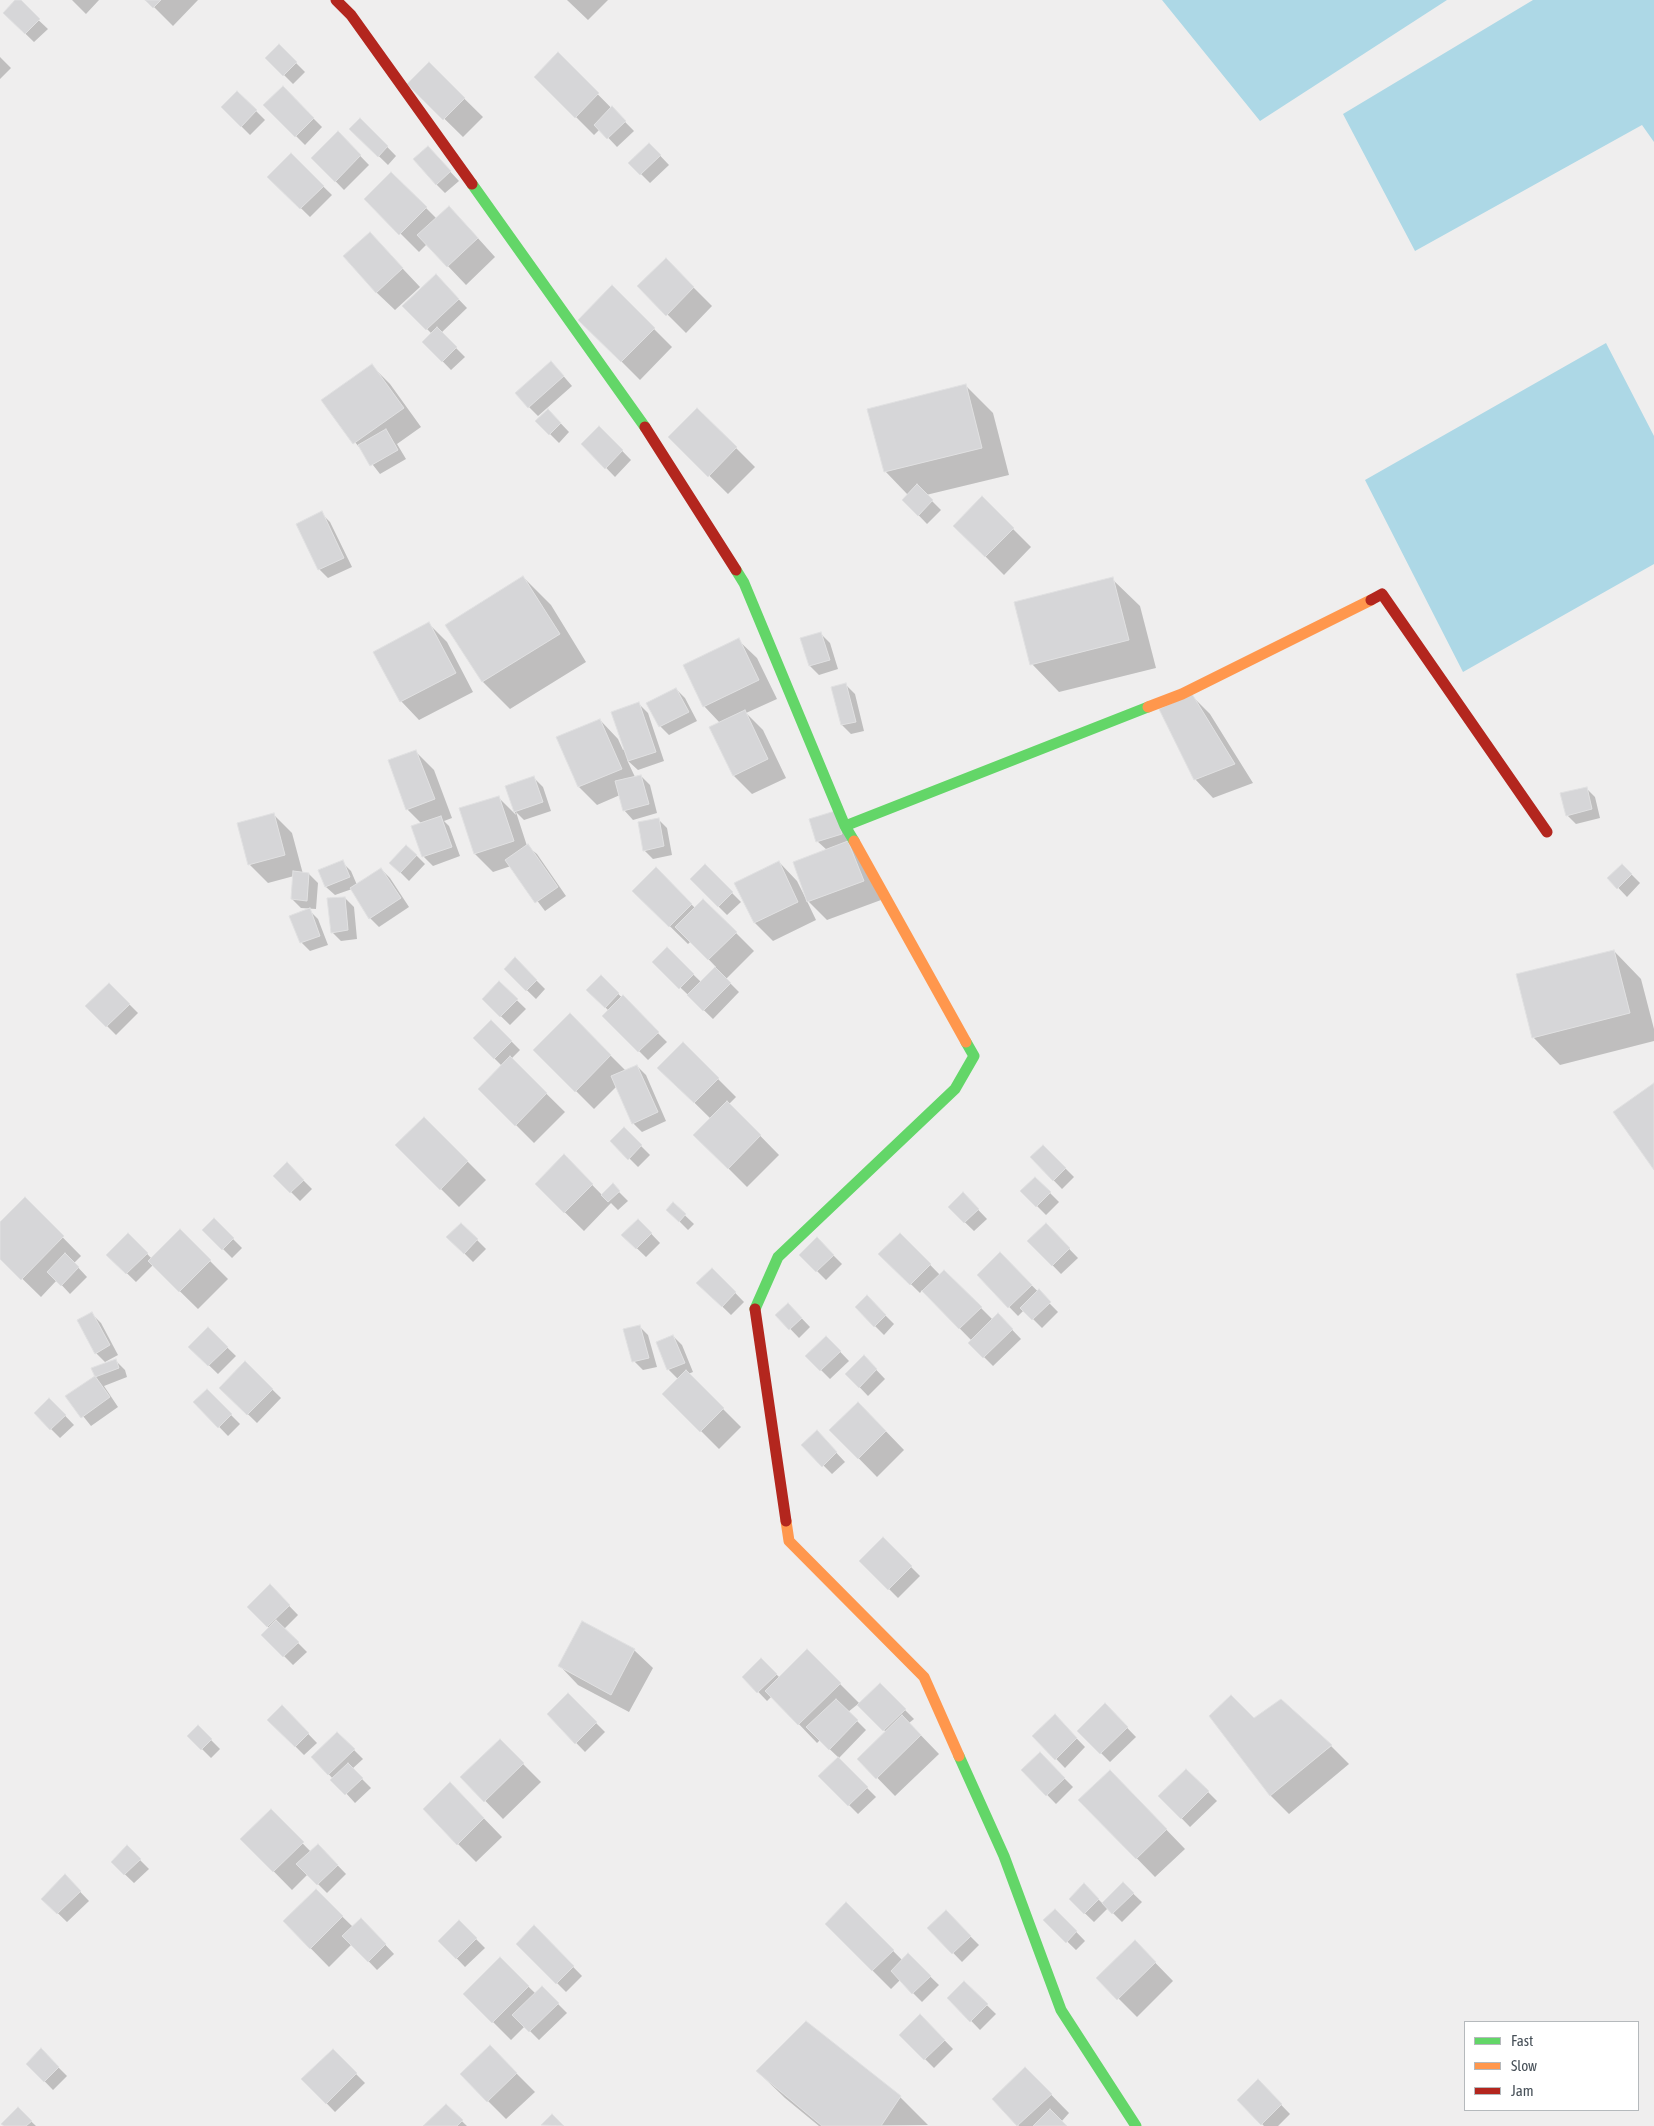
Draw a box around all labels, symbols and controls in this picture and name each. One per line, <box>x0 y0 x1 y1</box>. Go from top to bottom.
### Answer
legend <box>1464 2021 1639 2111</box>
text: Fast <box>1511 2032 1533 2049</box>
text: Slow <box>1511 2057 1537 2074</box>
text: Jam <box>1511 2082 1534 2099</box>

